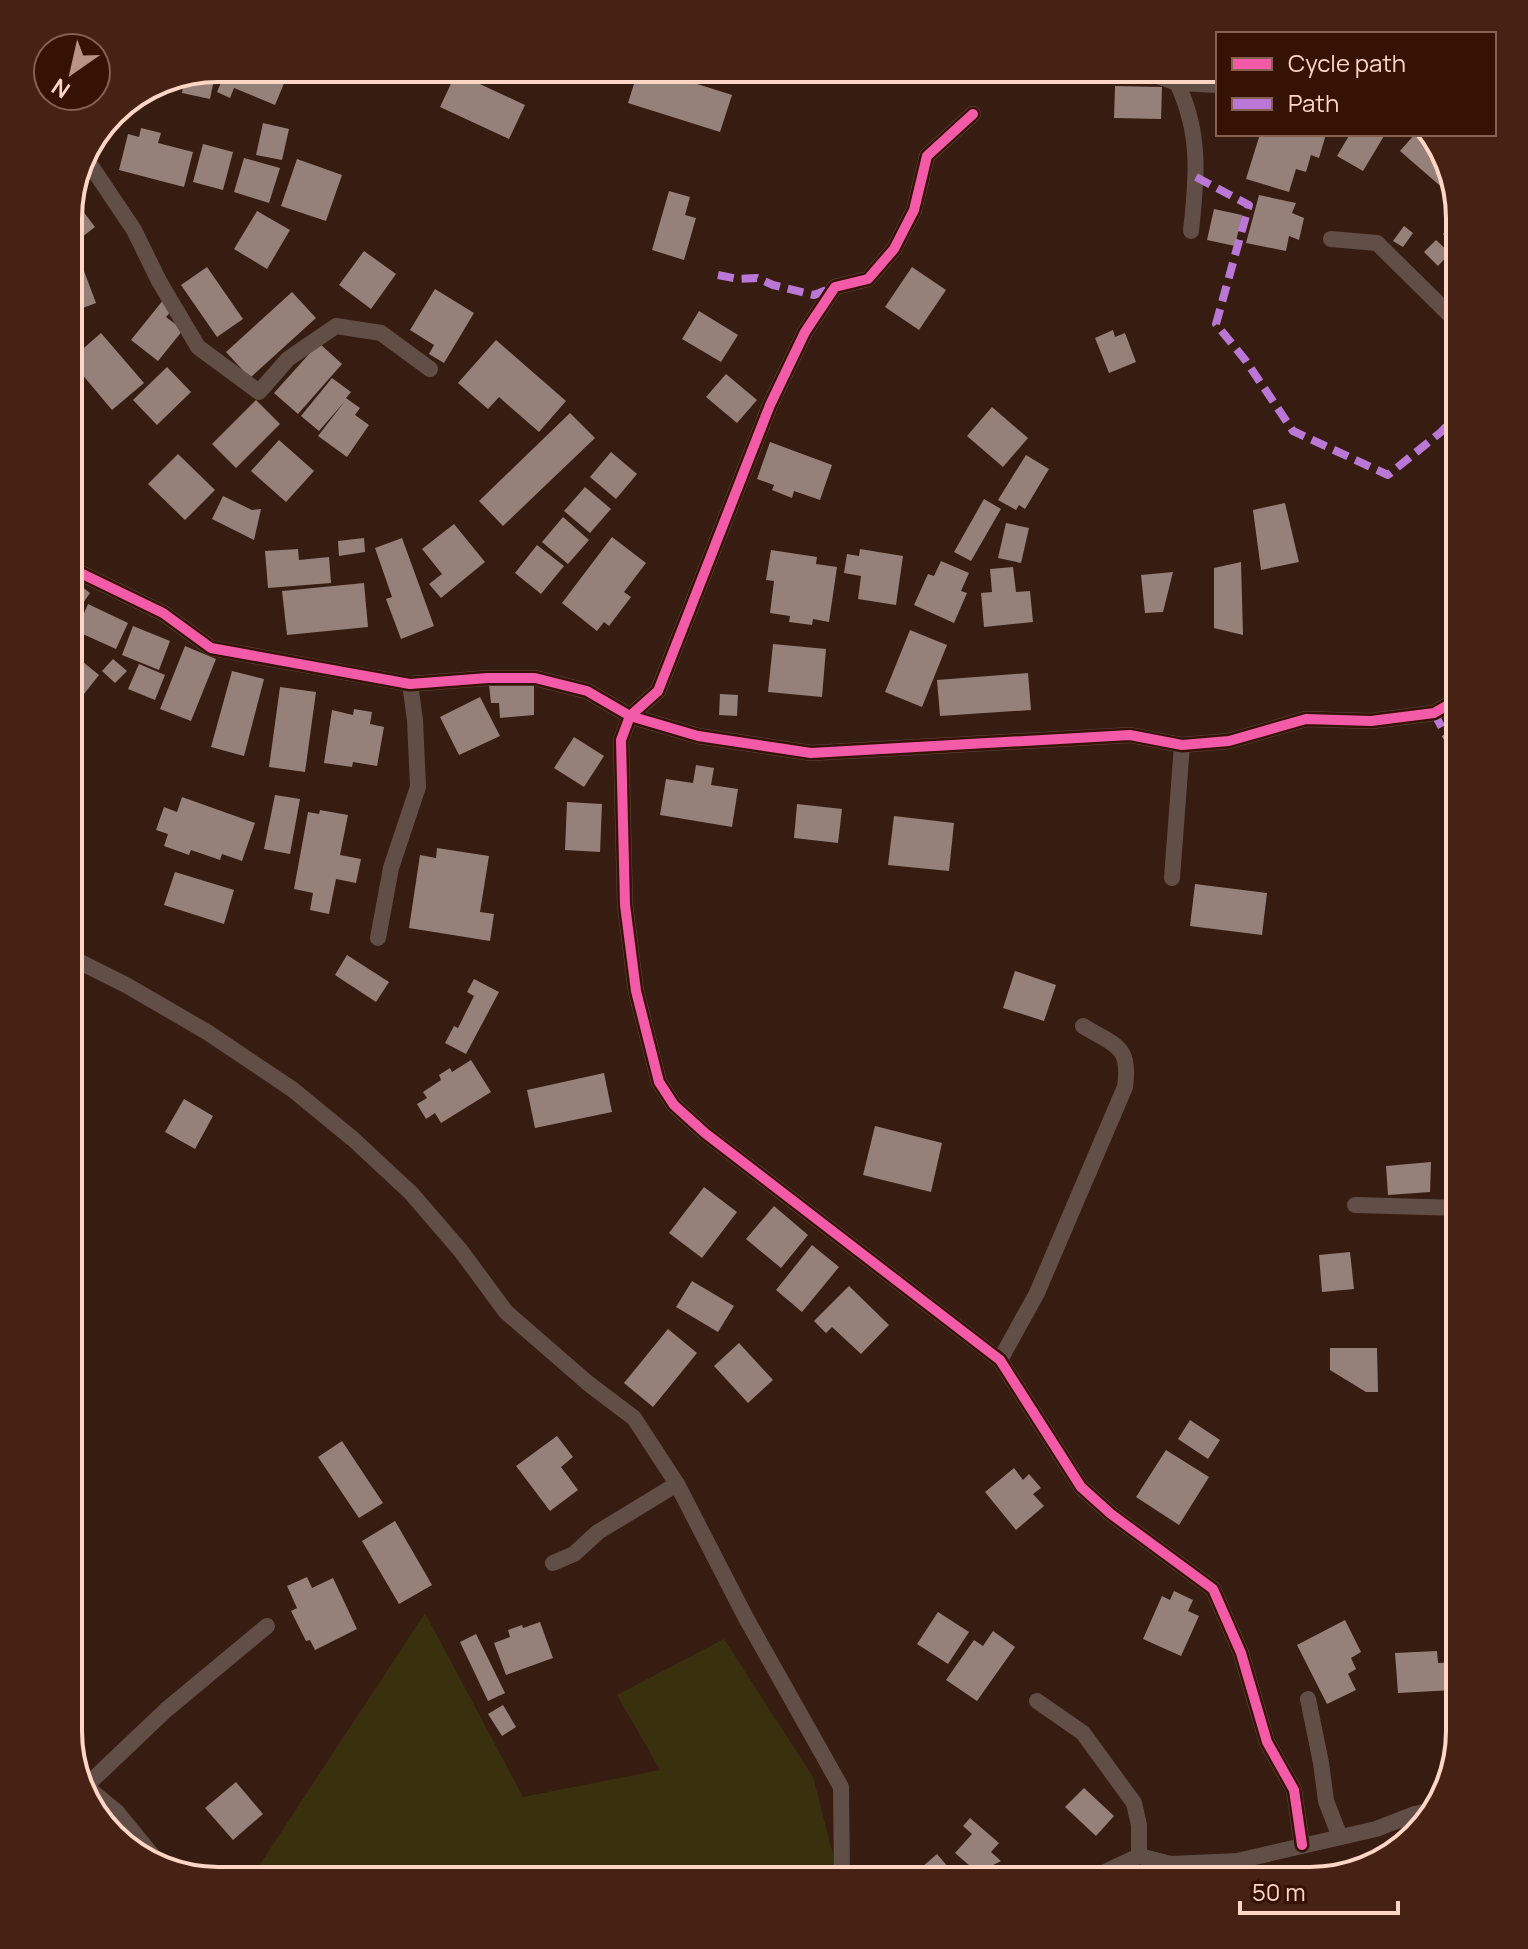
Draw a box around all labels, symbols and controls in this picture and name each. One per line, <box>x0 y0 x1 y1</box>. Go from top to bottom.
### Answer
north arrow <box>32 32 112 112</box>
legend <box>1216 32 1496 136</box>
text: Cycle path <box>1288 46 1406 79</box>
text: N <box>46 72 76 105</box>
text: Path <box>1288 86 1339 119</box>
scale bar <box>1240 1865 1398 1915</box>
text: 50 m <box>1252 1875 1306 1908</box>

